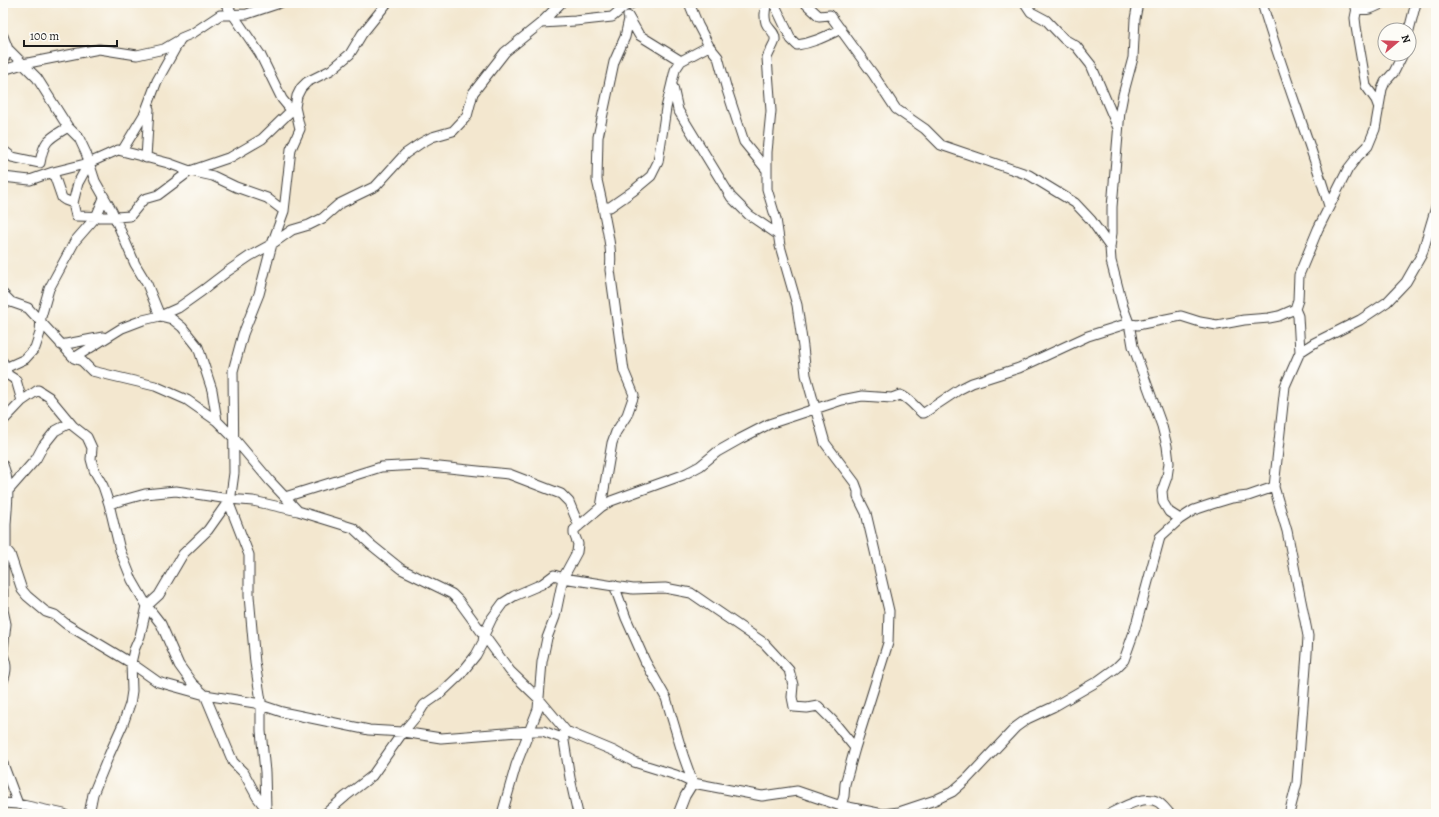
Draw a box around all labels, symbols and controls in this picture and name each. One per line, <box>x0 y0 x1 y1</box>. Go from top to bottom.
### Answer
scale bar <box>24 22 117 48</box>
north arrow <box>1377 22 1417 62</box>
text: 100 m <box>30 28 59 44</box>
text: N <box>1398 33 1414 45</box>

